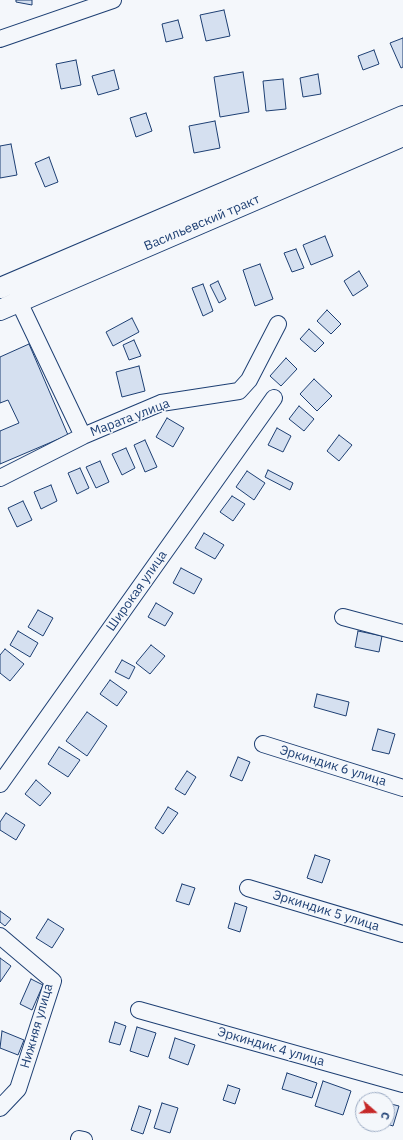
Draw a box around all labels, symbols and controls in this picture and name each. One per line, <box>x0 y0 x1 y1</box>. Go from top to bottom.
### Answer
street label: Васильевский тракт <box>142 192 262 254</box>
street label: Марата улица <box>88 396 172 440</box>
street label: Широкая улица <box>103 548 171 634</box>
street label: Эркиндик 6 улица <box>278 742 388 790</box>
street label: Эркиндик 5 улица <box>271 887 381 935</box>
street label: Нижняя улица <box>17 982 57 1070</box>
street label: Эркиндик 4 улица <box>216 1024 326 1070</box>
north arrow <box>355 1092 395 1132</box>
text: С <box>378 1110 393 1122</box>

